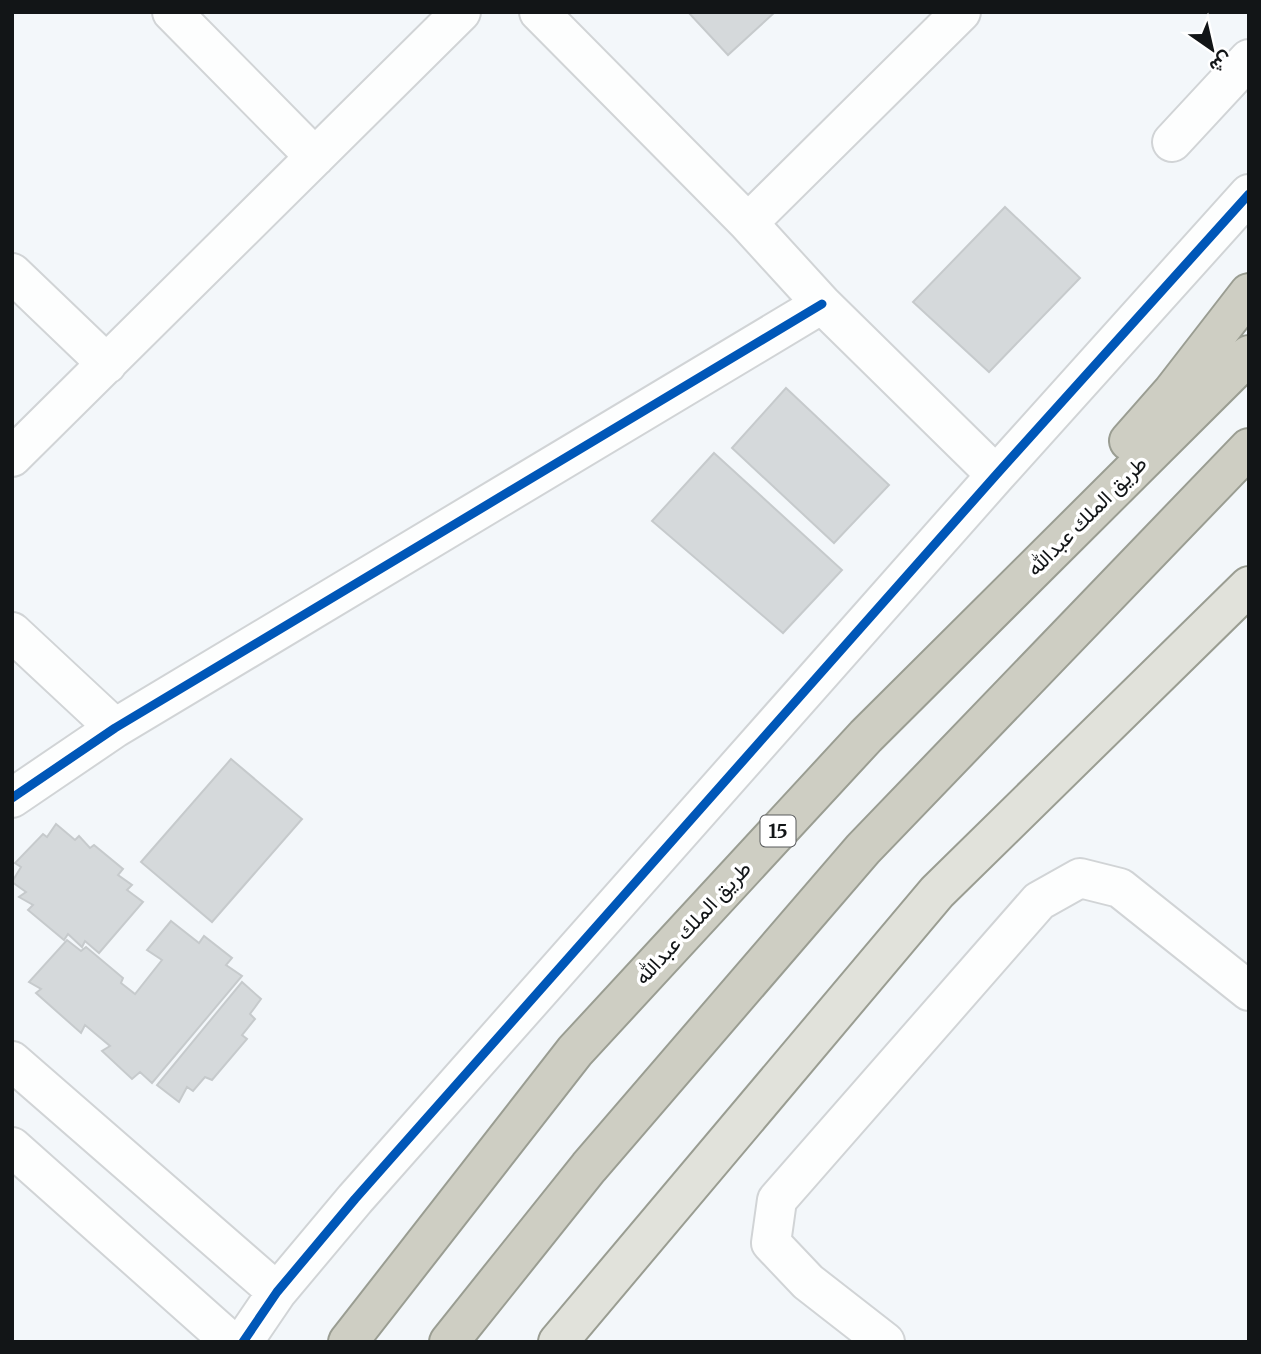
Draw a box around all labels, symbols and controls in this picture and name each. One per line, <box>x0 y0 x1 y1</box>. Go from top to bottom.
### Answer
north arrow <box>1177 14 1247 84</box>
text: ش <box>1205 47 1238 80</box>
street label: طريق الملك عبدالله <box>1021 450 1152 581</box>
road number: 15 <box>760 816 796 846</box>
street label: طريق الملك عبدالله <box>629 855 757 990</box>

